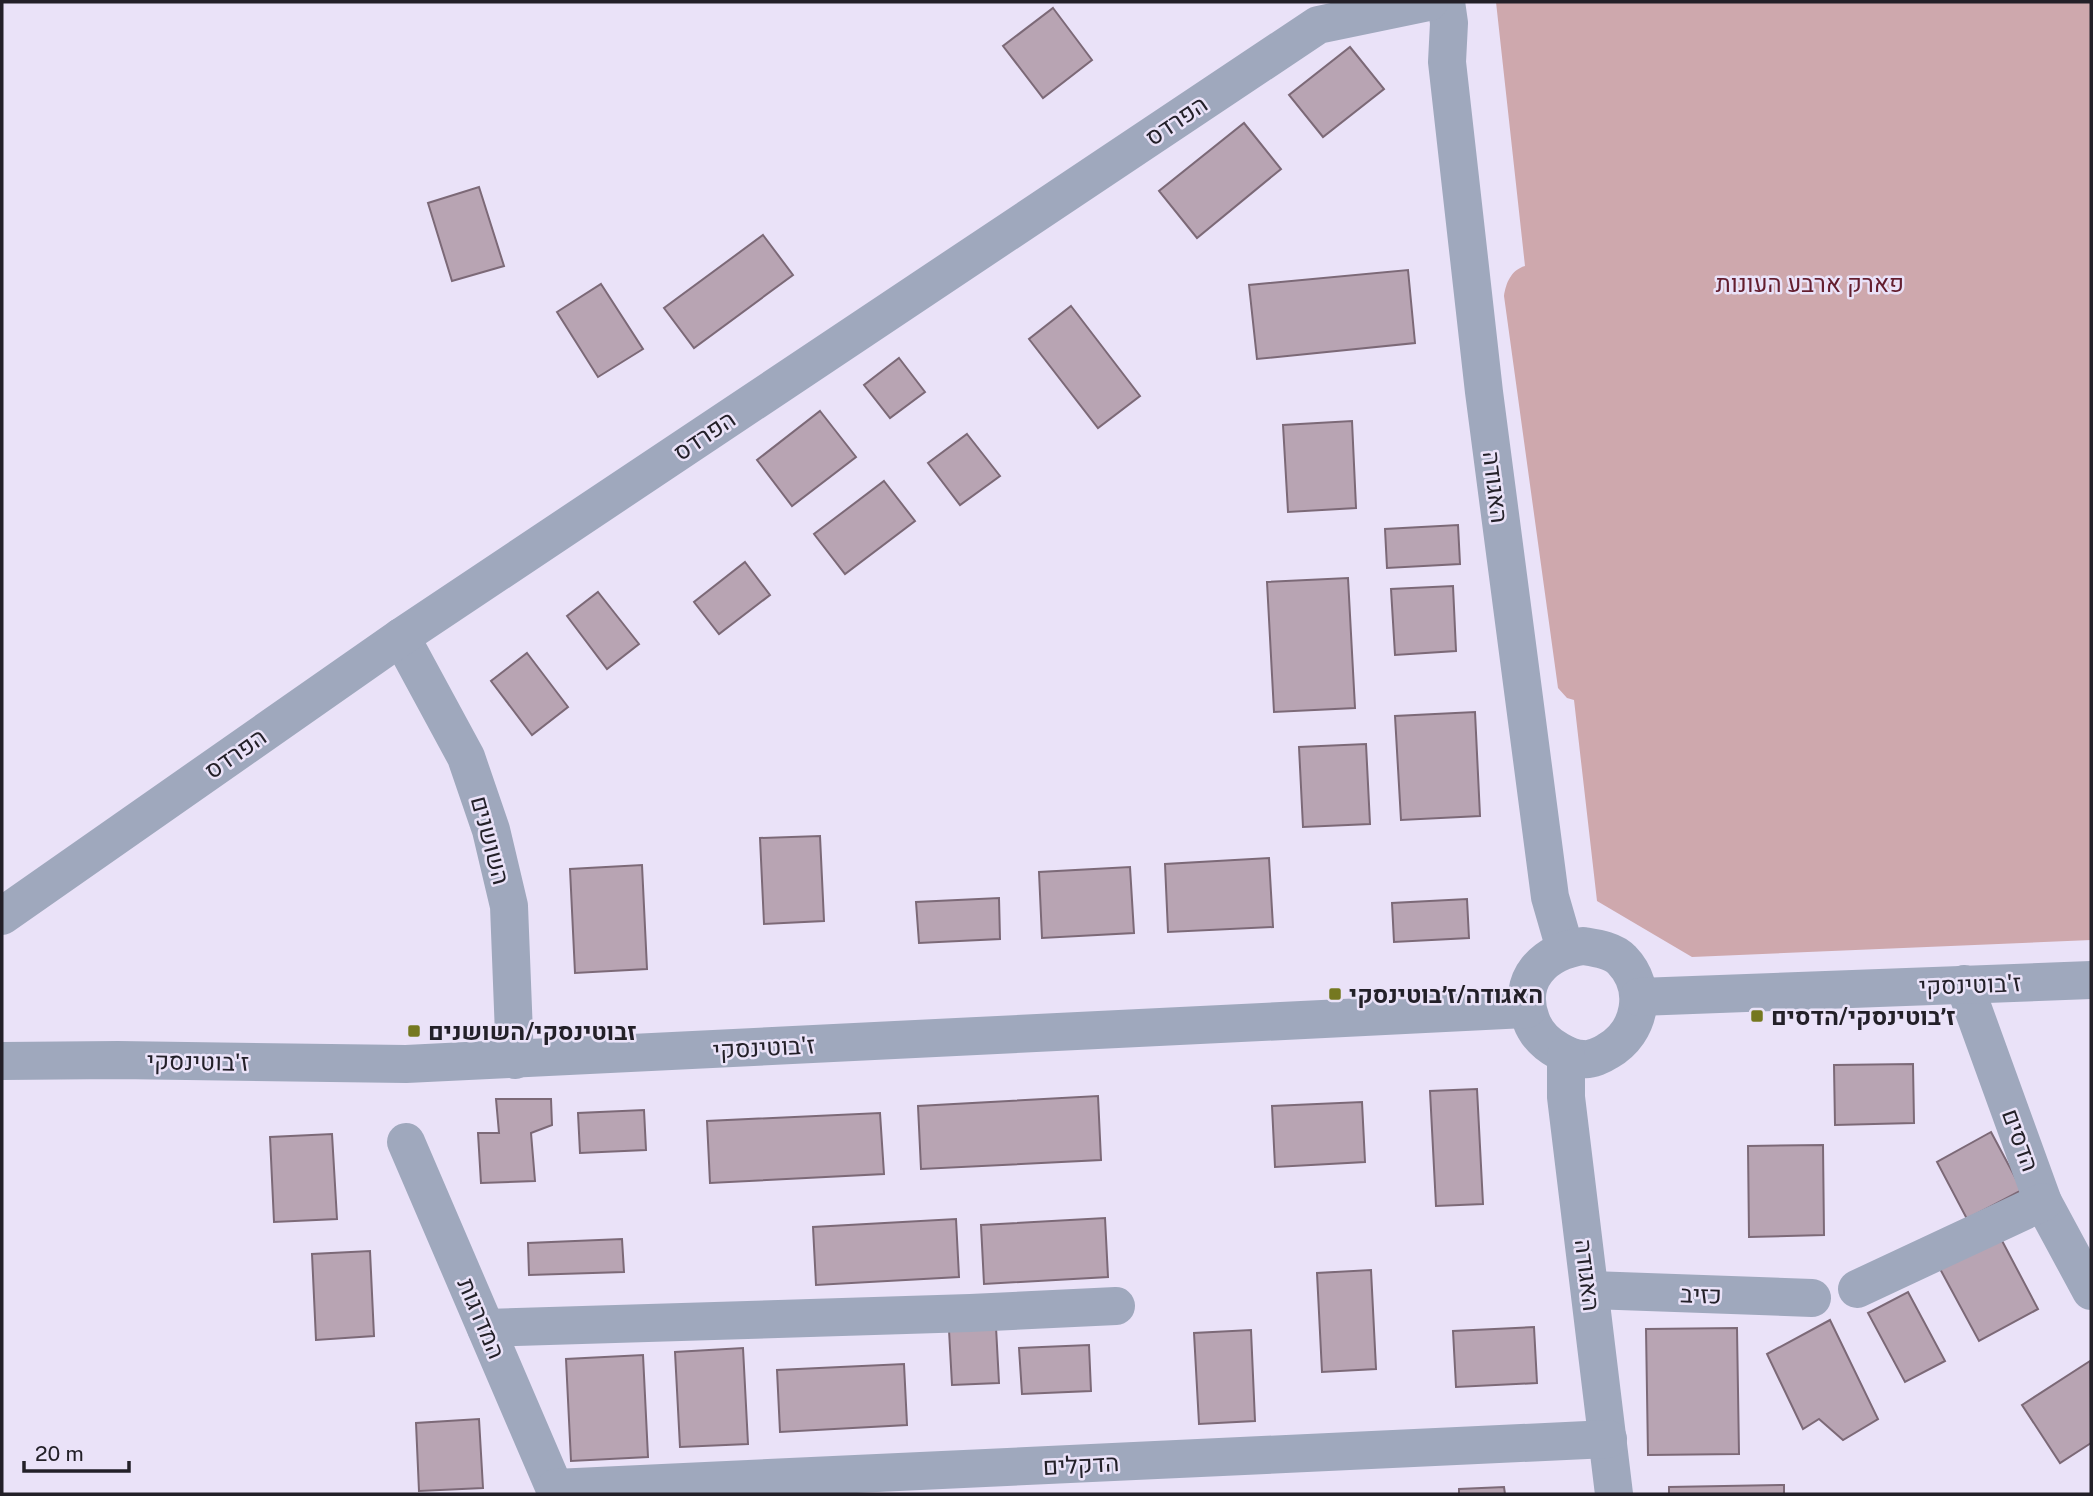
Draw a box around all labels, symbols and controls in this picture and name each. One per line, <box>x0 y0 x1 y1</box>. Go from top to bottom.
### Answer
street label: הפרדס <box>1140 89 1212 151</box>
park label: פארק ארבע העונות <box>1716 269 1904 297</box>
street label: הפרדס <box>668 404 740 466</box>
street label: האגודה <box>1478 449 1514 525</box>
street label: הפרדס <box>199 722 271 784</box>
street label: השושנים <box>466 793 516 887</box>
street label: ז'בוטינסקי <box>1918 968 2022 1000</box>
place label: האגודה/ז׳בוטינסקי <box>1349 980 1543 1008</box>
marker: האגודה/ז׳בוטינסקי <box>1327 986 1343 1002</box>
place label: ז׳בוטינסקי/הדסים <box>1771 1002 1955 1030</box>
marker: ז׳בוטינסקי/הדסים <box>1749 1008 1765 1024</box>
place label: זבוטינסקי/השושנים <box>428 1017 637 1045</box>
marker: זבוטינסקי/השושנים <box>406 1023 422 1039</box>
street label: ז'בוטינסקי <box>712 1030 816 1064</box>
street label: ז'בוטינסקי <box>147 1046 249 1076</box>
street label: הדסים <box>1997 1105 2045 1175</box>
street label: האגודה <box>1570 1237 1606 1313</box>
street label: המדרגות <box>453 1273 511 1363</box>
street label: כזיב <box>1680 1279 1722 1309</box>
scale bar <box>24 1430 130 1474</box>
text: 20 m <box>35 1441 84 1466</box>
street label: הדקלים <box>1042 1448 1120 1480</box>

